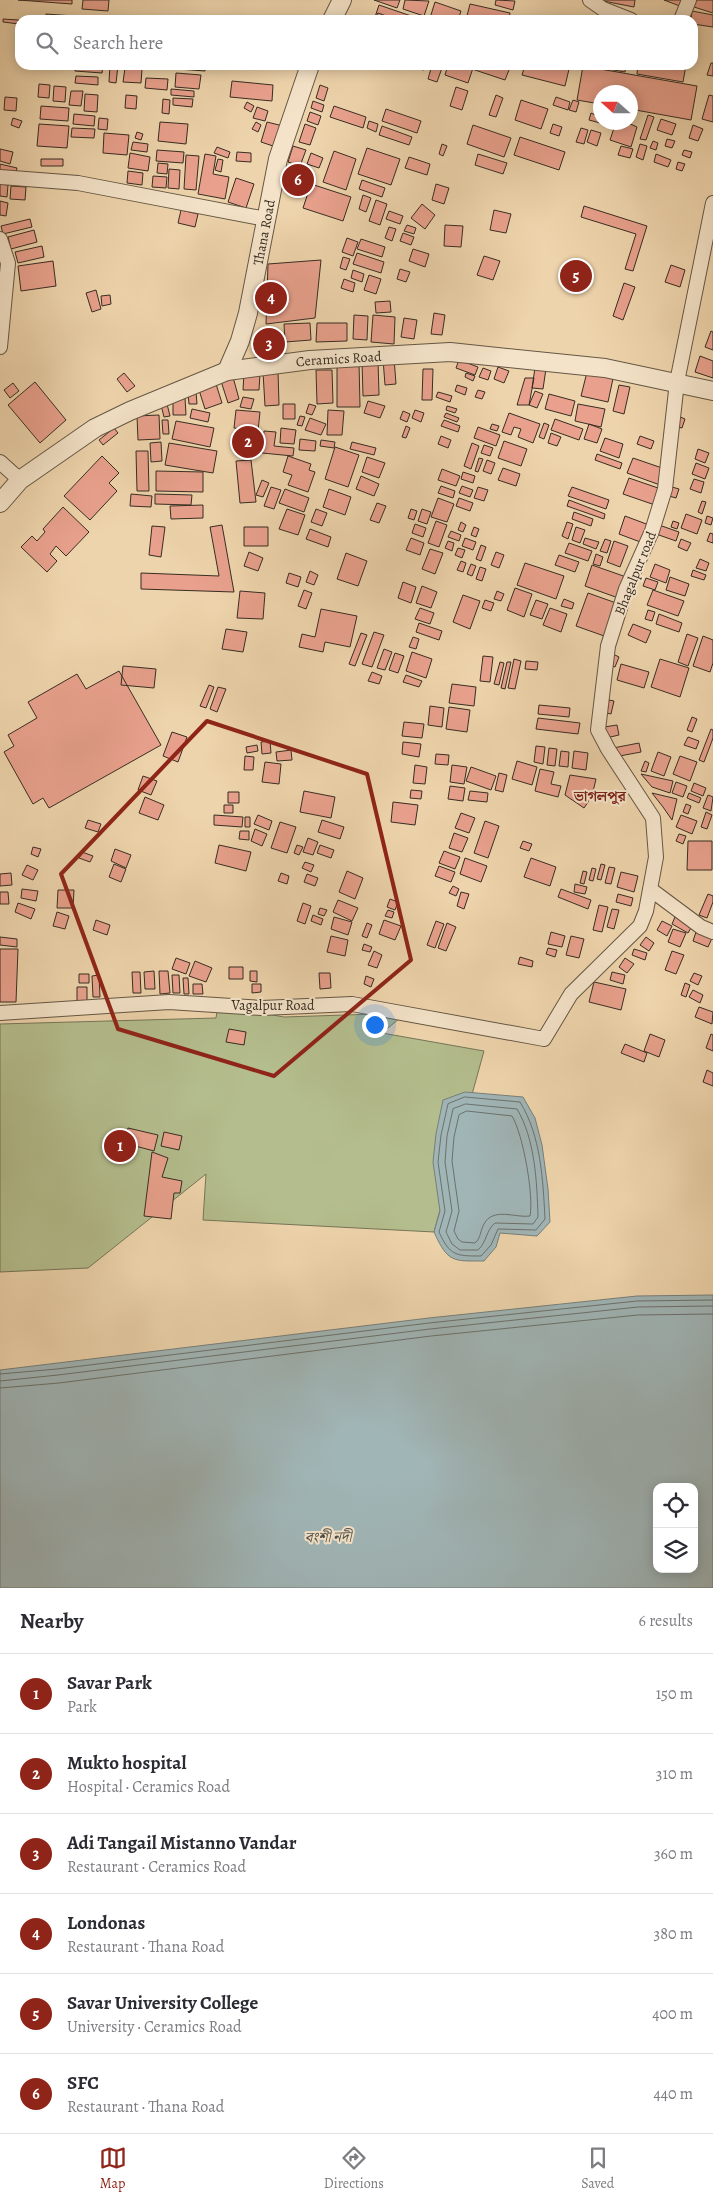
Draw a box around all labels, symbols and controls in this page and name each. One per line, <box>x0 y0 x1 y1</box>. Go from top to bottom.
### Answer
search box <box>15 15 698 70</box>
icon: search <box>33 29 61 57</box>
text: Search here <box>73 30 163 56</box>
north arrow <box>593 85 638 130</box>
pin: 6 <box>282 161 314 199</box>
street label: Thana Road <box>249 197 280 267</box>
pin: 5 <box>560 257 592 295</box>
pin: 4 <box>255 279 287 317</box>
pin: 3 <box>253 325 285 363</box>
street label: Ceramics Road <box>295 347 382 372</box>
pin: 2 <box>232 423 264 461</box>
street label: Bhagalpur road <box>610 528 661 618</box>
district label: ভাগলপুর <box>573 786 627 806</box>
street label: Vagalpur Road <box>231 996 315 1015</box>
your location <box>362 1012 388 1038</box>
pin: 1 <box>104 1127 136 1165</box>
map controls <box>653 1483 698 1573</box>
button: locate <box>653 1483 698 1528</box>
water label: বংশী নদী <box>305 1527 354 1547</box>
button: layers <box>653 1528 698 1573</box>
text: Nearby <box>20 1607 83 1635</box>
text: 6 results <box>639 1610 693 1632</box>
text: Savar Park <box>67 1670 152 1696</box>
text: 1 <box>33 1683 39 1705</box>
text: 150 m <box>656 1683 693 1705</box>
text: Park <box>67 1696 97 1718</box>
text: Mukto hospital <box>67 1750 186 1776</box>
text: 2 <box>32 1763 40 1785</box>
text: 310 m <box>656 1763 693 1785</box>
text: Hospital · Ceramics Road <box>67 1776 230 1798</box>
text: Adi Tangail Mistanno Vandar <box>67 1830 297 1856</box>
text: 3 <box>33 1843 39 1865</box>
text: 360 m <box>654 1843 693 1865</box>
text: Restaurant · Ceramics Road <box>67 1856 246 1878</box>
text: Londonas <box>67 1910 145 1936</box>
text: 4 <box>32 1923 40 1945</box>
text: 380 m <box>654 1923 693 1945</box>
text: Restaurant · Thana Road <box>67 1936 224 1958</box>
text: Savar University College <box>67 1990 258 2016</box>
text: 5 <box>33 2003 39 2025</box>
text: 400 m <box>652 2003 693 2025</box>
text: University · Ceramics Road <box>67 2016 242 2038</box>
text: SFC <box>67 2070 99 2096</box>
text: 6 <box>32 2083 40 2105</box>
text: 440 m <box>653 2083 693 2105</box>
text: Restaurant · Thana Road <box>67 2096 224 2118</box>
tab: Map <box>99 2144 127 2193</box>
tab: Directions <box>324 2144 384 2193</box>
tab: Saved <box>581 2144 614 2193</box>

